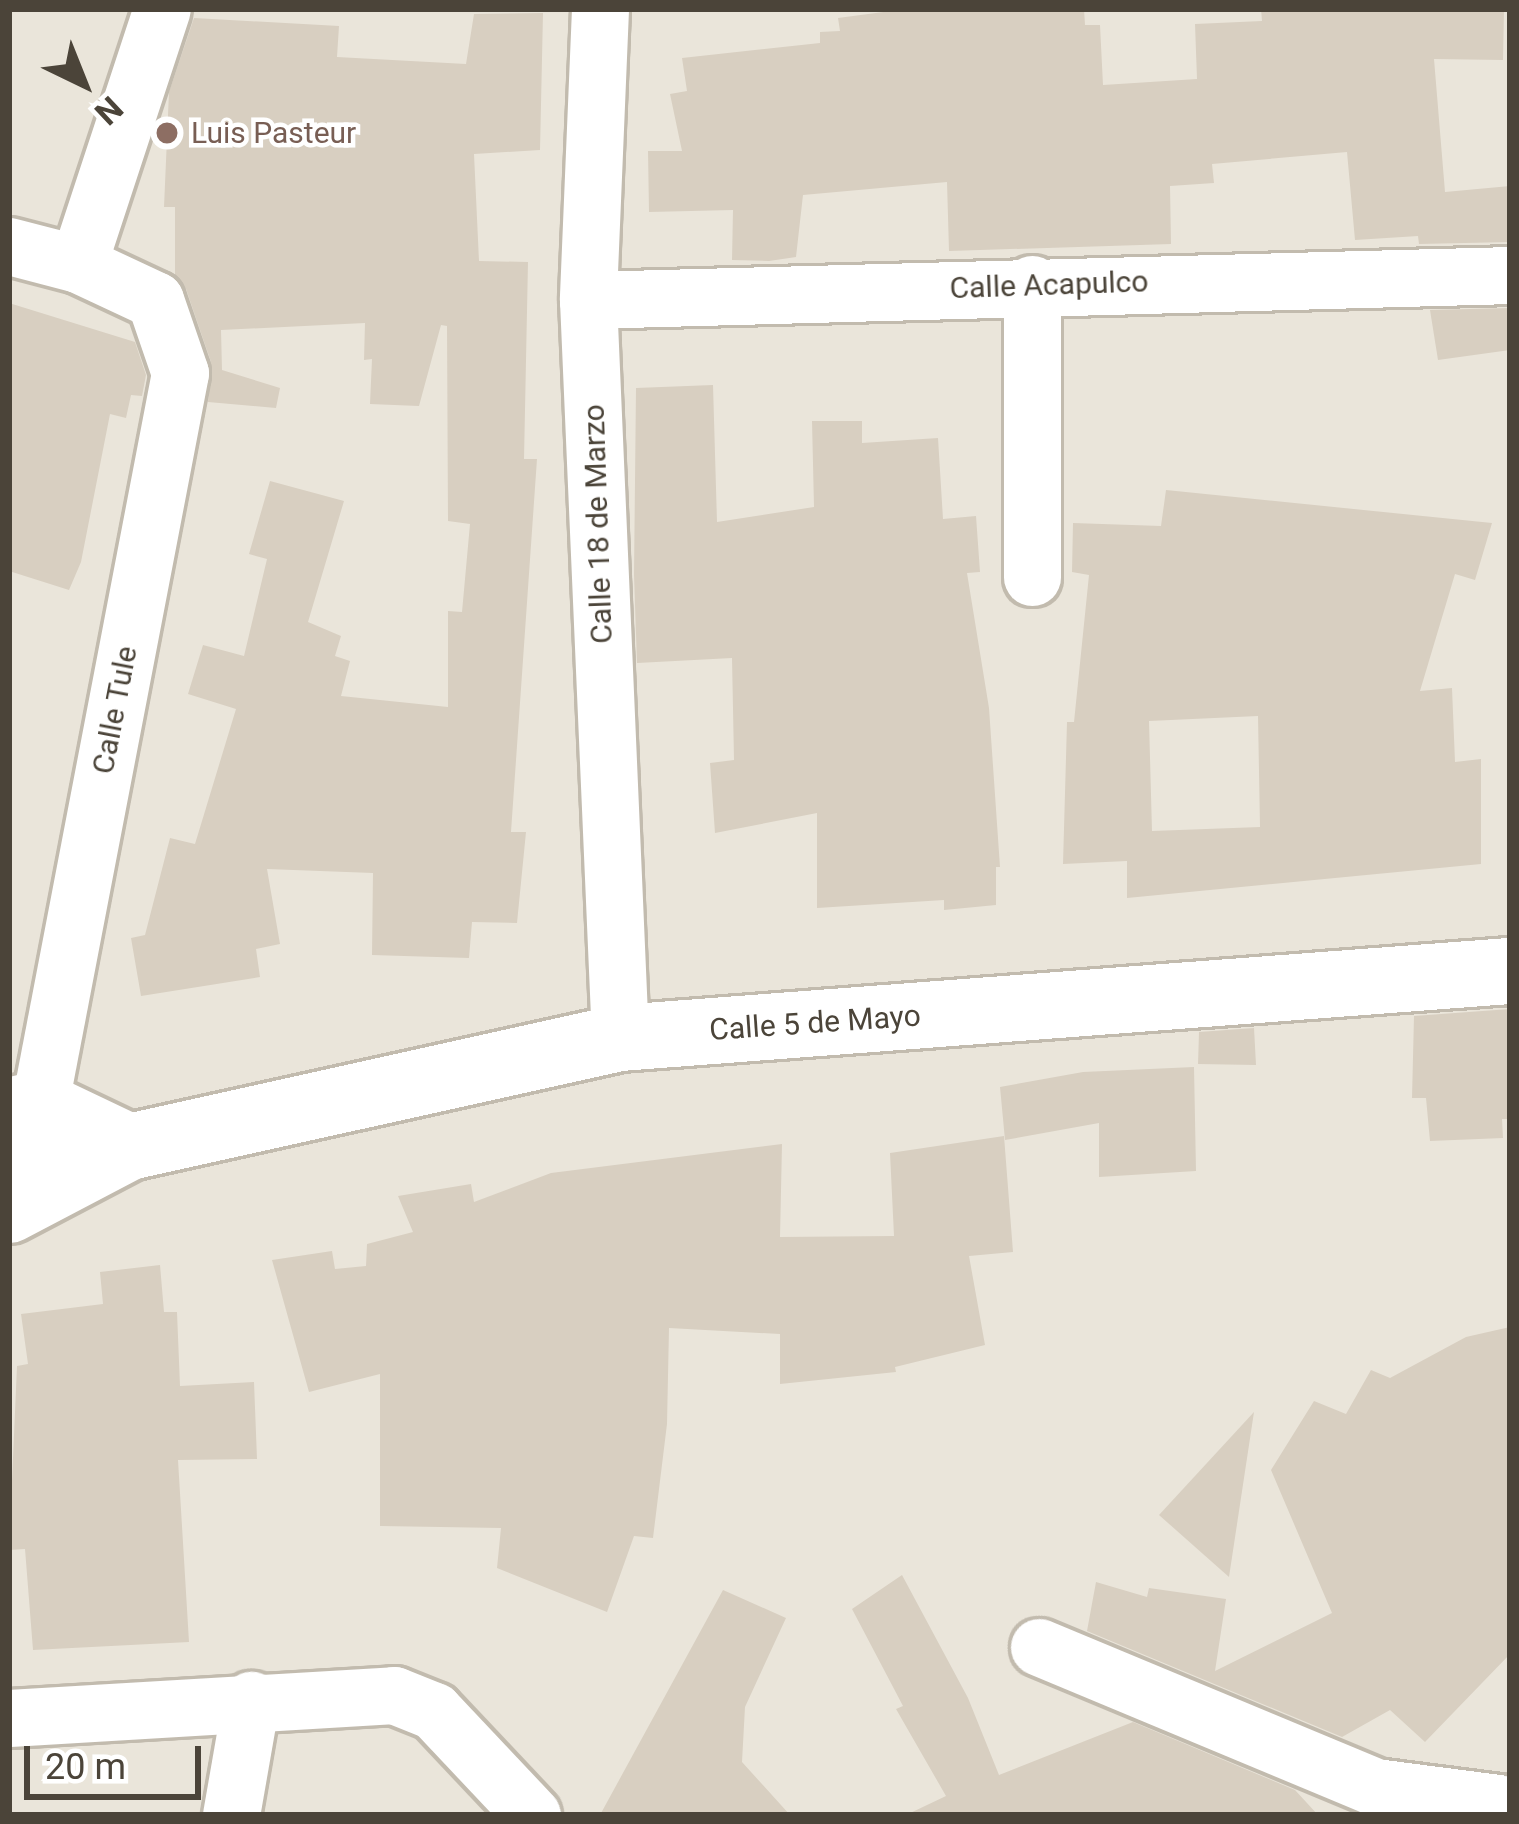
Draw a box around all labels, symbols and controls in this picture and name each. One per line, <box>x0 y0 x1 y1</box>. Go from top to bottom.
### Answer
north arrow <box>24 24 144 144</box>
text: N <box>87 88 131 133</box>
place label: Luis Pasteur <box>191 115 356 151</box>
marker: Luis Pasteur <box>154 120 180 146</box>
street label: Calle Acapulco <box>949 264 1149 306</box>
street label: Calle 18 de Marzo <box>576 404 620 644</box>
street label: Calle Tule <box>85 643 145 777</box>
street label: Calle 5 de Mayo <box>708 998 922 1048</box>
scale bar <box>30 1722 207 1796</box>
text: 20 m <box>45 1746 126 1788</box>

